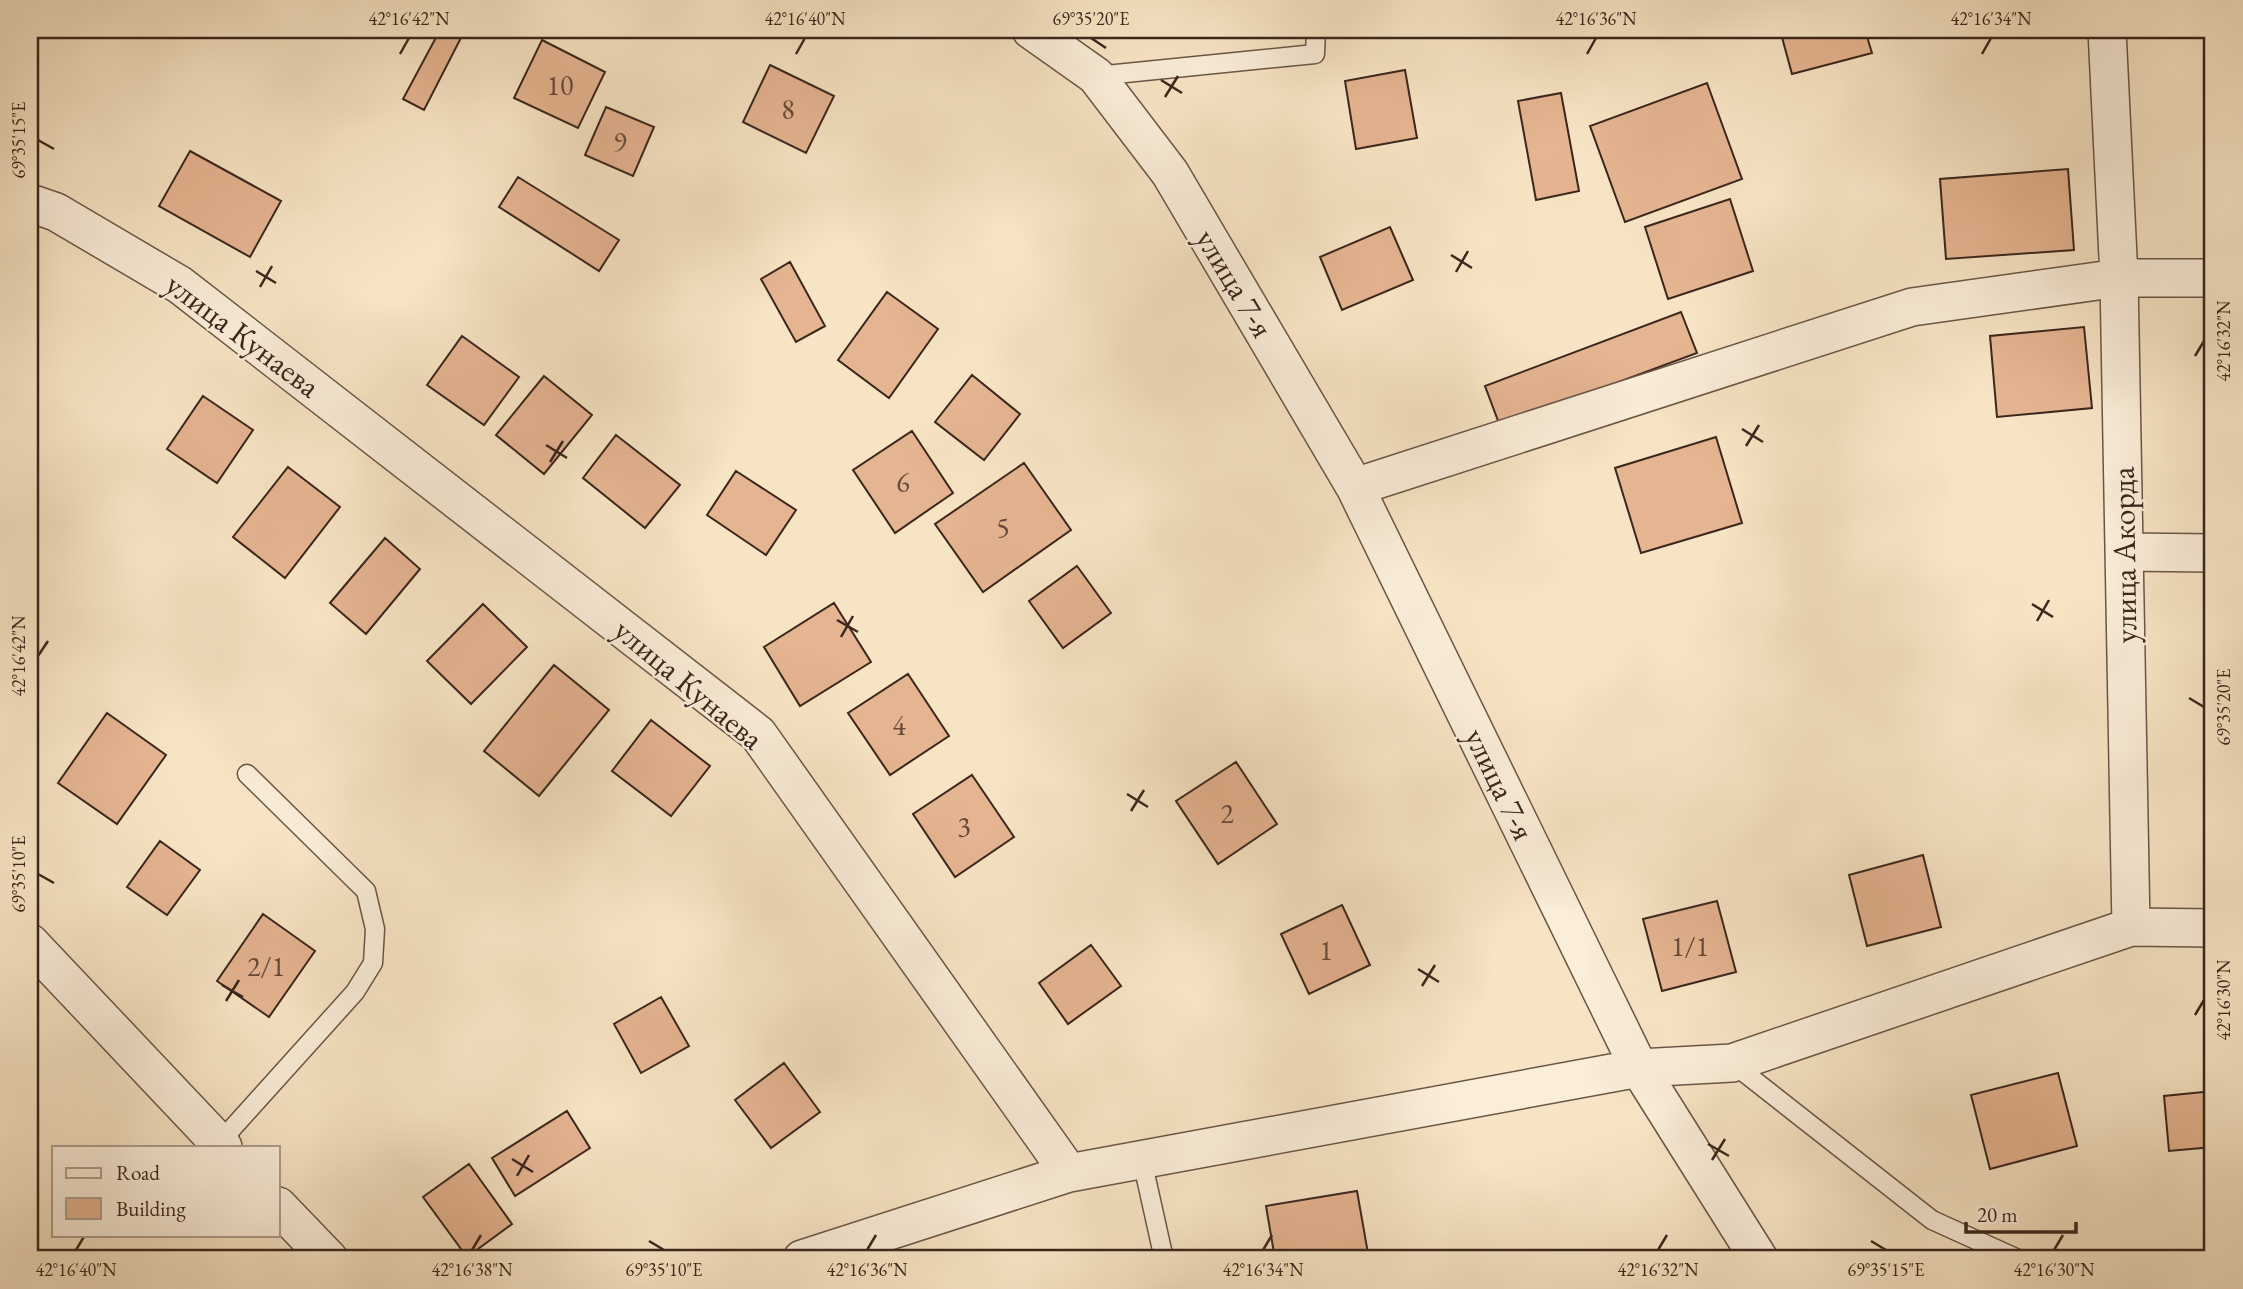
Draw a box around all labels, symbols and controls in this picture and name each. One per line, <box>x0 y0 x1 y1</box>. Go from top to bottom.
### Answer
text: 42°16'42"N <box>369 7 450 30</box>
text: 42°16'40"N <box>765 7 846 30</box>
text: 69°35'20"E <box>1053 7 1129 30</box>
text: 42°16'36"N <box>1556 7 1637 30</box>
text: 42°16'34"N <box>1951 7 2032 30</box>
house number: 10 <box>547 67 573 103</box>
house number: 8 <box>781 91 795 127</box>
text: 69°35'15"E <box>7 102 30 178</box>
house number: 9 <box>613 123 627 159</box>
street label: улица 7-я <box>1186 221 1284 345</box>
street label: улица Кунаева <box>157 263 329 407</box>
text: 42°16'32"N <box>2212 300 2235 381</box>
house number: 6 <box>896 464 910 500</box>
street label: улица Акорда <box>2101 466 2147 644</box>
house number: 5 <box>996 509 1010 545</box>
street label: улица Кунаева <box>605 609 773 759</box>
text: 42°16'42"N <box>7 615 30 696</box>
text: 69°35'20"E <box>2212 669 2235 745</box>
house number: 4 <box>892 707 906 743</box>
street label: улица 7-я <box>1455 721 1545 847</box>
house number: 2 <box>1220 795 1234 831</box>
house number: 3 <box>957 808 971 844</box>
text: 69°35'10"E <box>7 836 30 912</box>
house number: 1/1 <box>1671 928 1709 964</box>
house number: 1 <box>1319 932 1333 968</box>
house number: 2/1 <box>247 948 285 984</box>
text: 42°16'30"N <box>2212 959 2235 1040</box>
legend <box>52 1146 280 1236</box>
text: Road <box>116 1159 160 1186</box>
scale bar <box>1966 1191 2077 1235</box>
text: Building <box>116 1195 186 1222</box>
text: 20 m <box>1977 1201 2018 1228</box>
text: 42°16'40"N <box>36 1258 117 1281</box>
text: 42°16'38"N <box>432 1258 513 1281</box>
text: 69°35'10"E <box>626 1258 702 1281</box>
text: 42°16'36"N <box>827 1258 908 1281</box>
text: 42°16'34"N <box>1223 1258 1304 1281</box>
text: 42°16'32"N <box>1618 1258 1699 1281</box>
text: 69°35'15"E <box>1848 1258 1924 1281</box>
text: 42°16'30"N <box>2014 1258 2095 1281</box>

